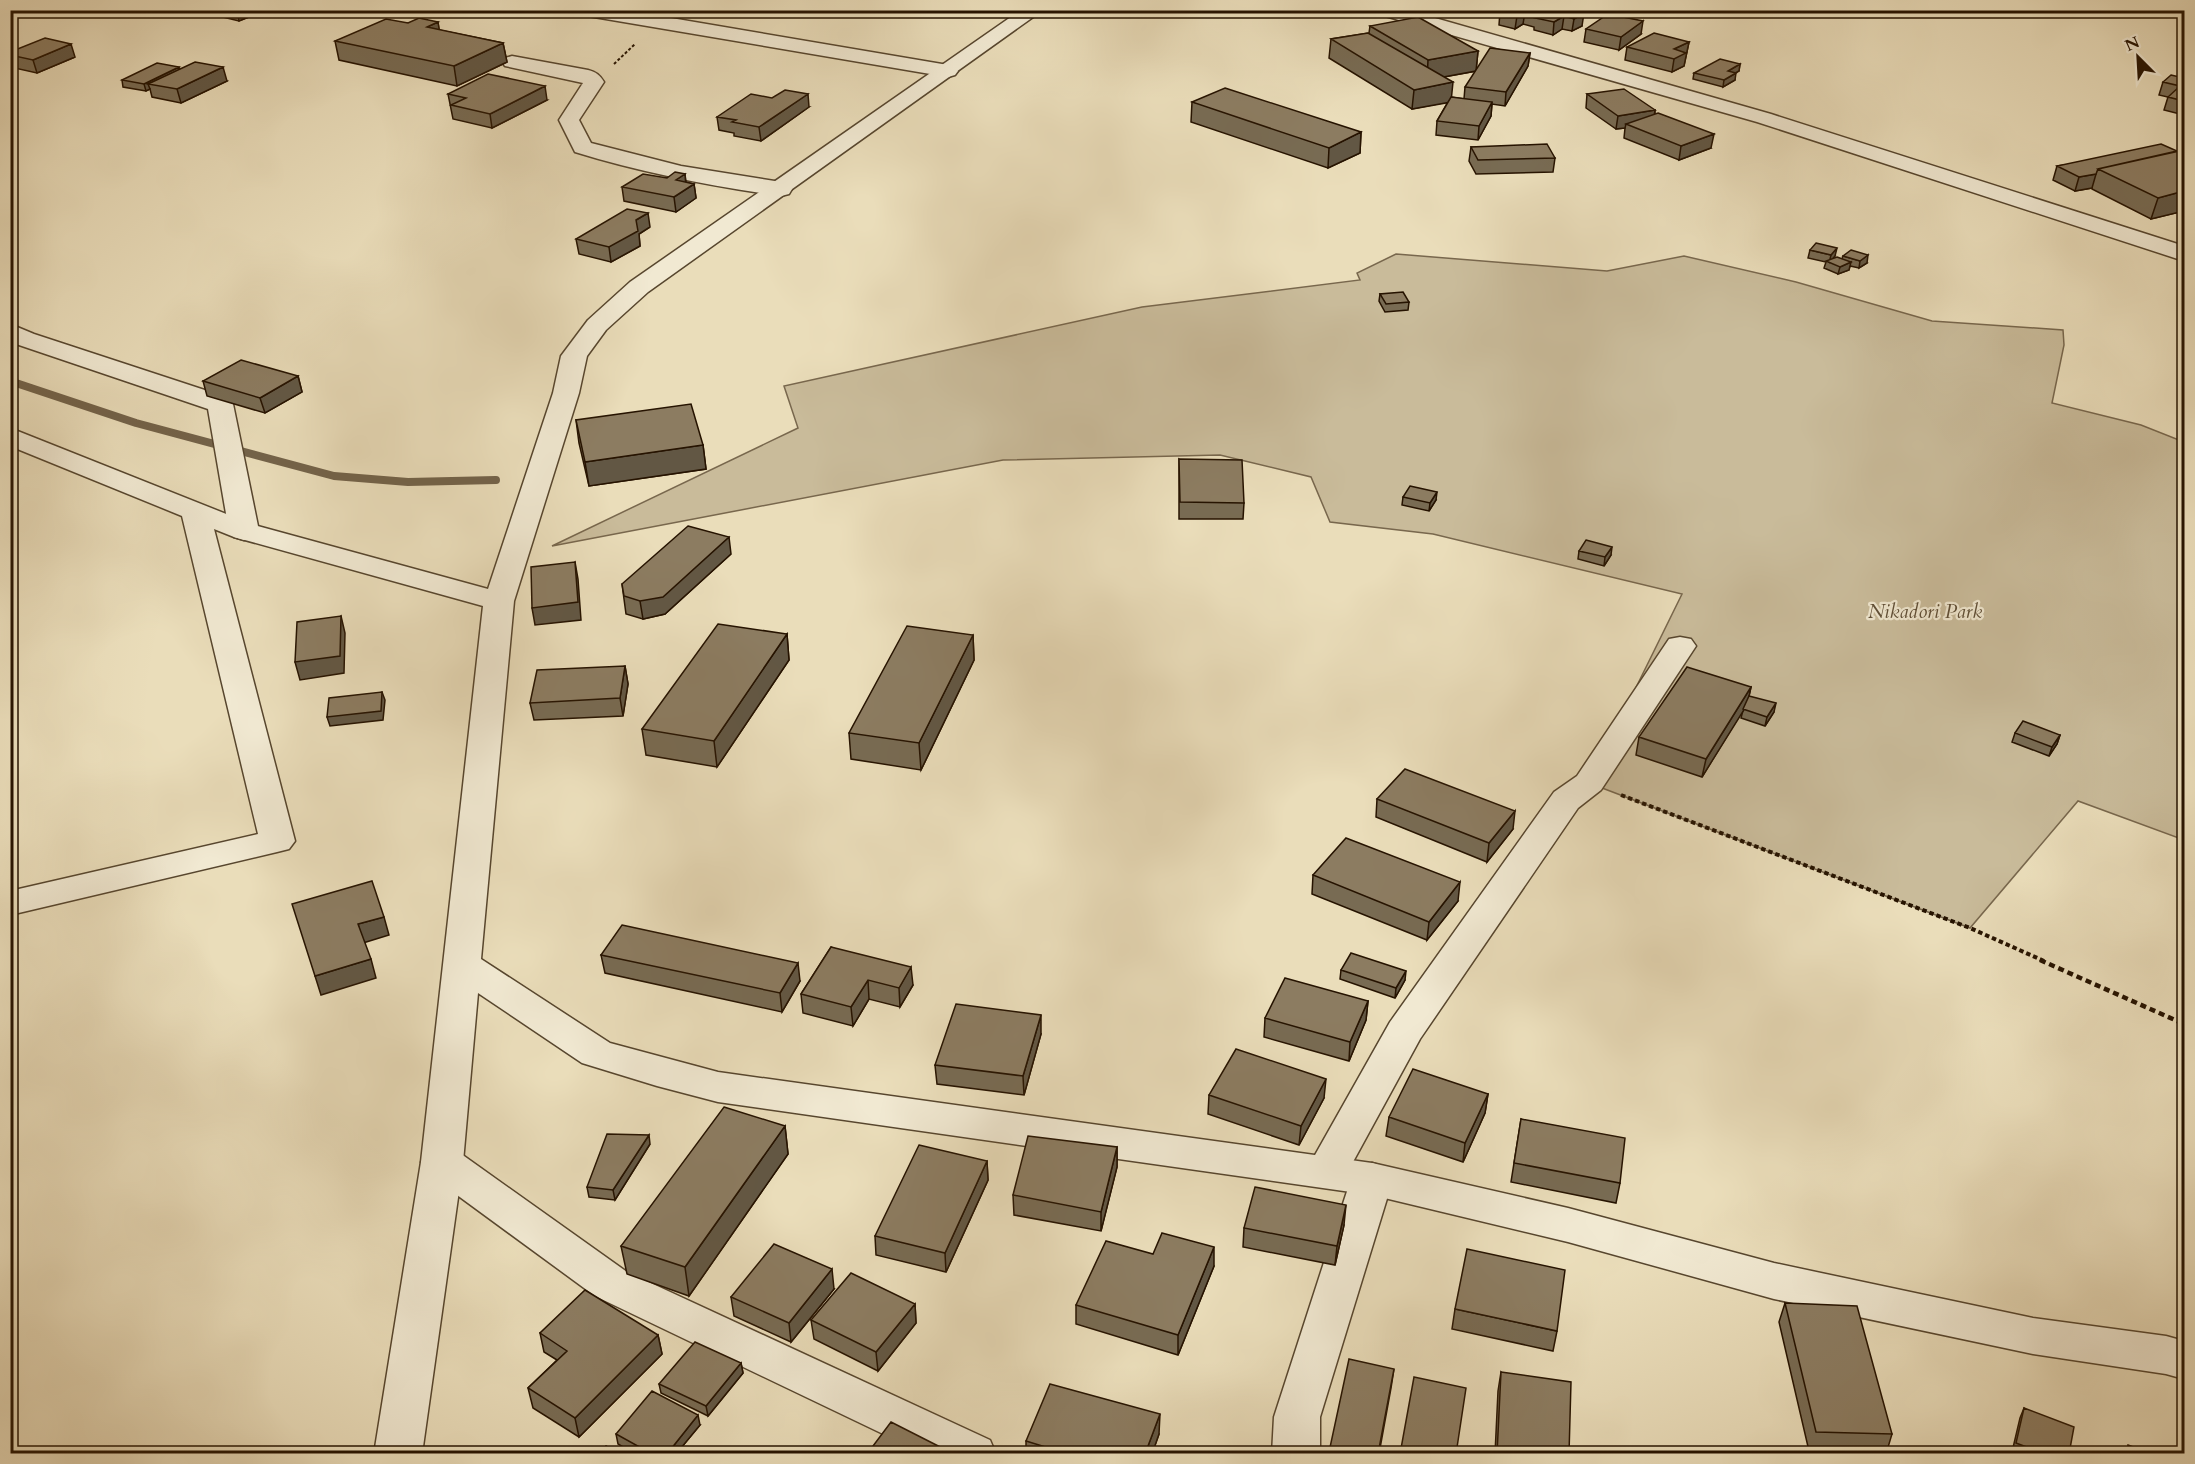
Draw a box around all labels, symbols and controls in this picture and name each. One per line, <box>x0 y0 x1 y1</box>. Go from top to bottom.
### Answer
north arrow <box>2108 27 2168 87</box>
text: N <box>2121 31 2143 57</box>
park label: Nikadori Park <box>1868 598 1982 625</box>

